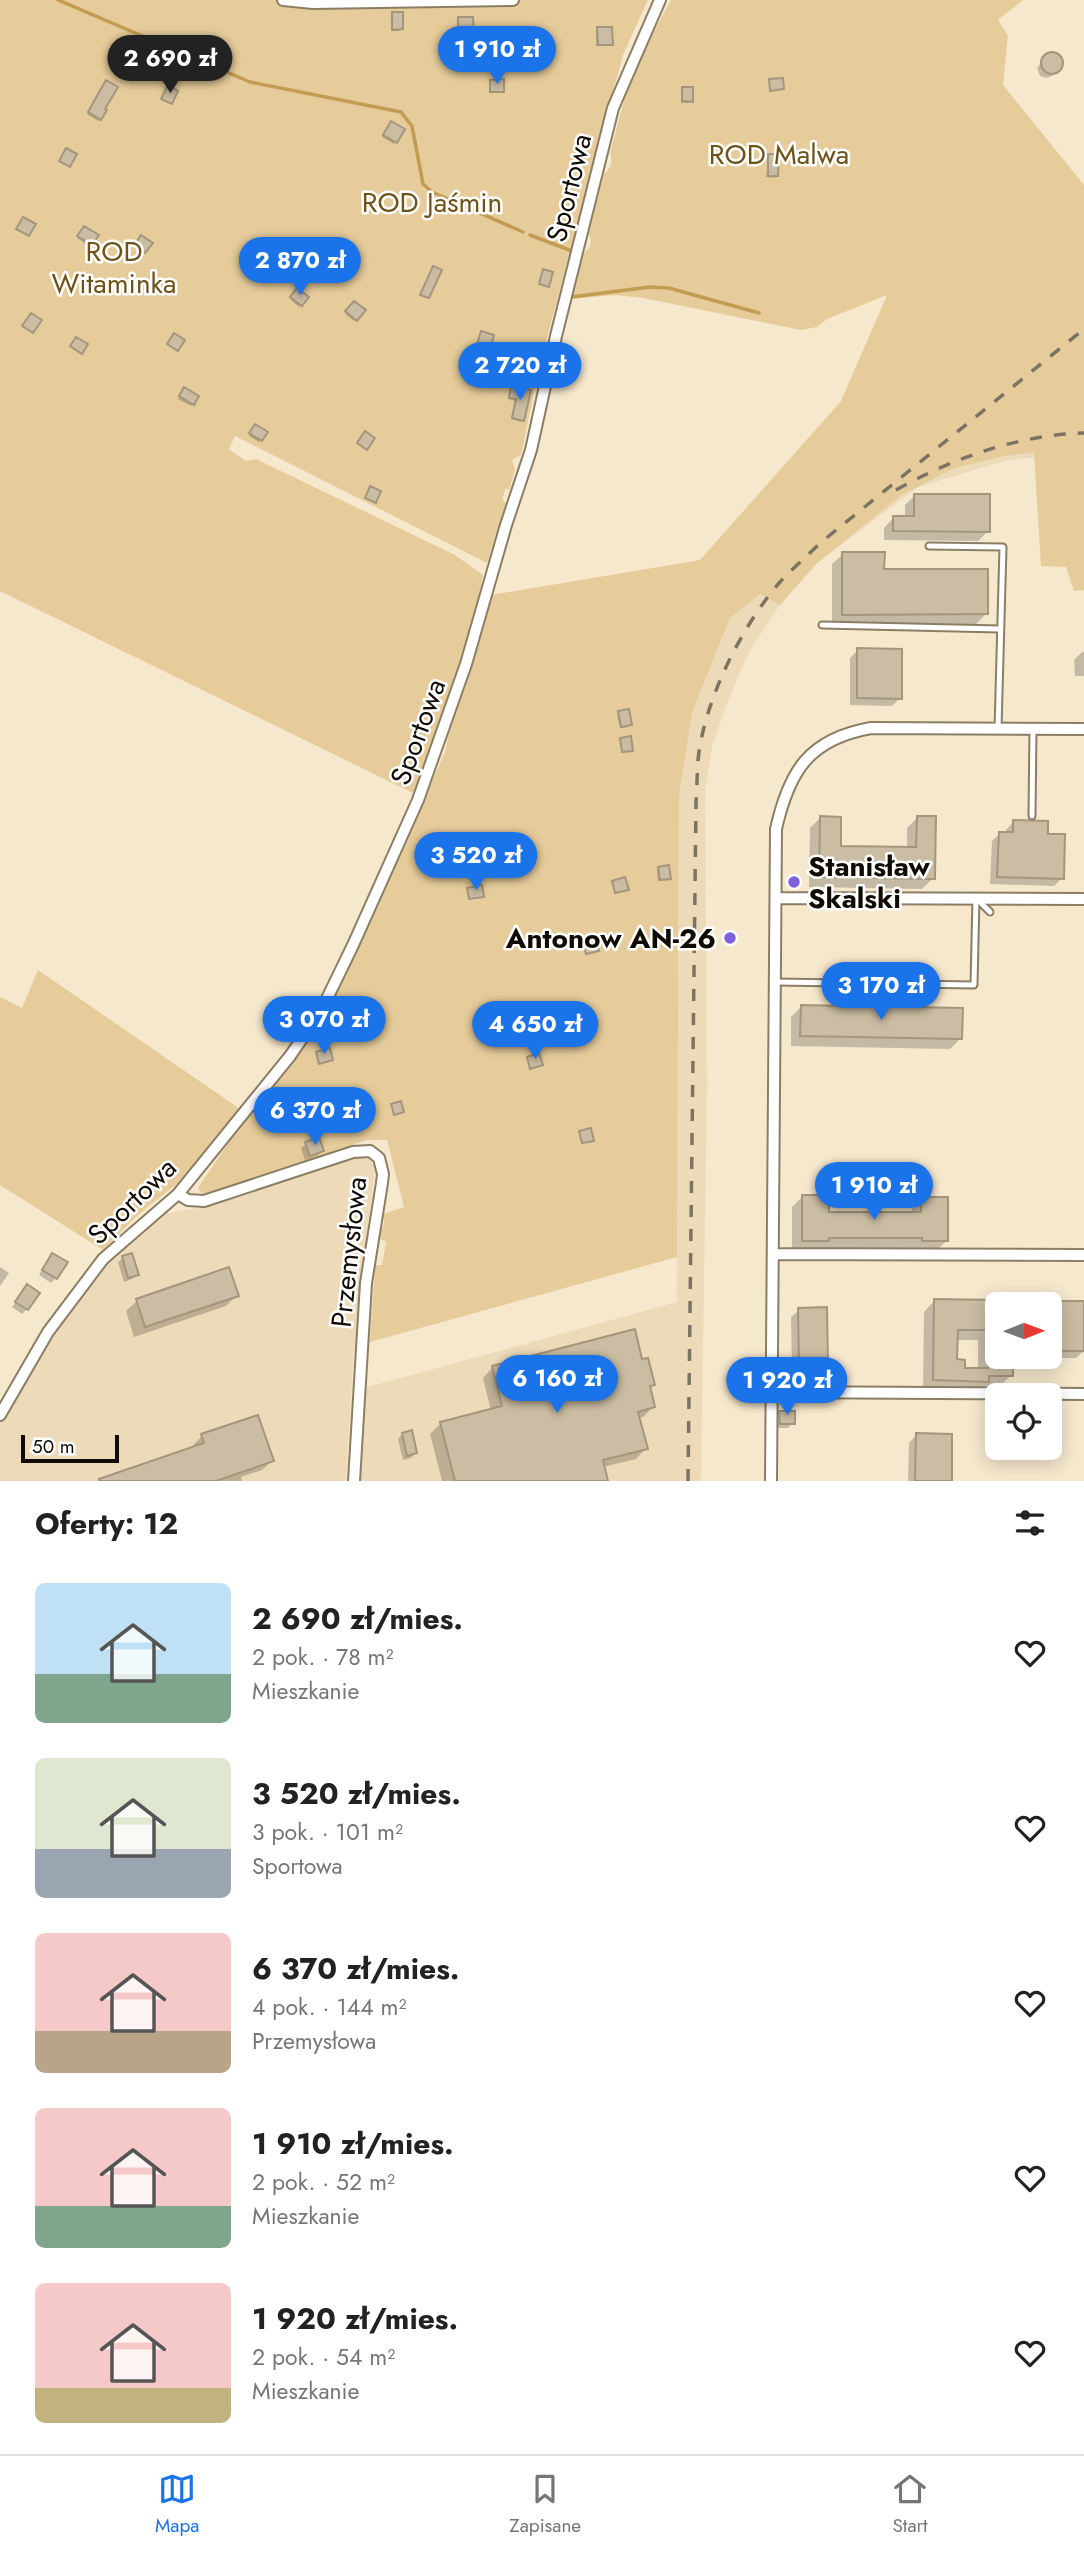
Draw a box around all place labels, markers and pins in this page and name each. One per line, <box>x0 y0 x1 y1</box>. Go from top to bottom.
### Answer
pin: 1 910 zł <box>425 27 569 86</box>
pin: 2 690 zł <box>98 36 242 95</box>
pin: 2 870 zł <box>228 238 372 297</box>
pin: 2 720 zł <box>448 342 592 402</box>
pin: 3 520 zł <box>404 832 548 892</box>
place label: Stanisław Skalski <box>808 846 931 919</box>
marker: Stanisław Skalski <box>786 874 802 890</box>
place label: Antonow AN-26 <box>505 918 716 959</box>
marker: Antonow AN-26 <box>722 930 738 946</box>
pin: 3 170 zł <box>809 962 953 1022</box>
pin: 3 070 zł <box>252 996 396 1056</box>
pin: 4 650 zł <box>463 1002 607 1061</box>
pin: 6 370 zł <box>243 1088 387 1147</box>
pin: 1 910 zł <box>802 1162 946 1222</box>
pin: 6 160 zł <box>485 1356 629 1415</box>
pin: 1 920 zł <box>715 1358 859 1417</box>

